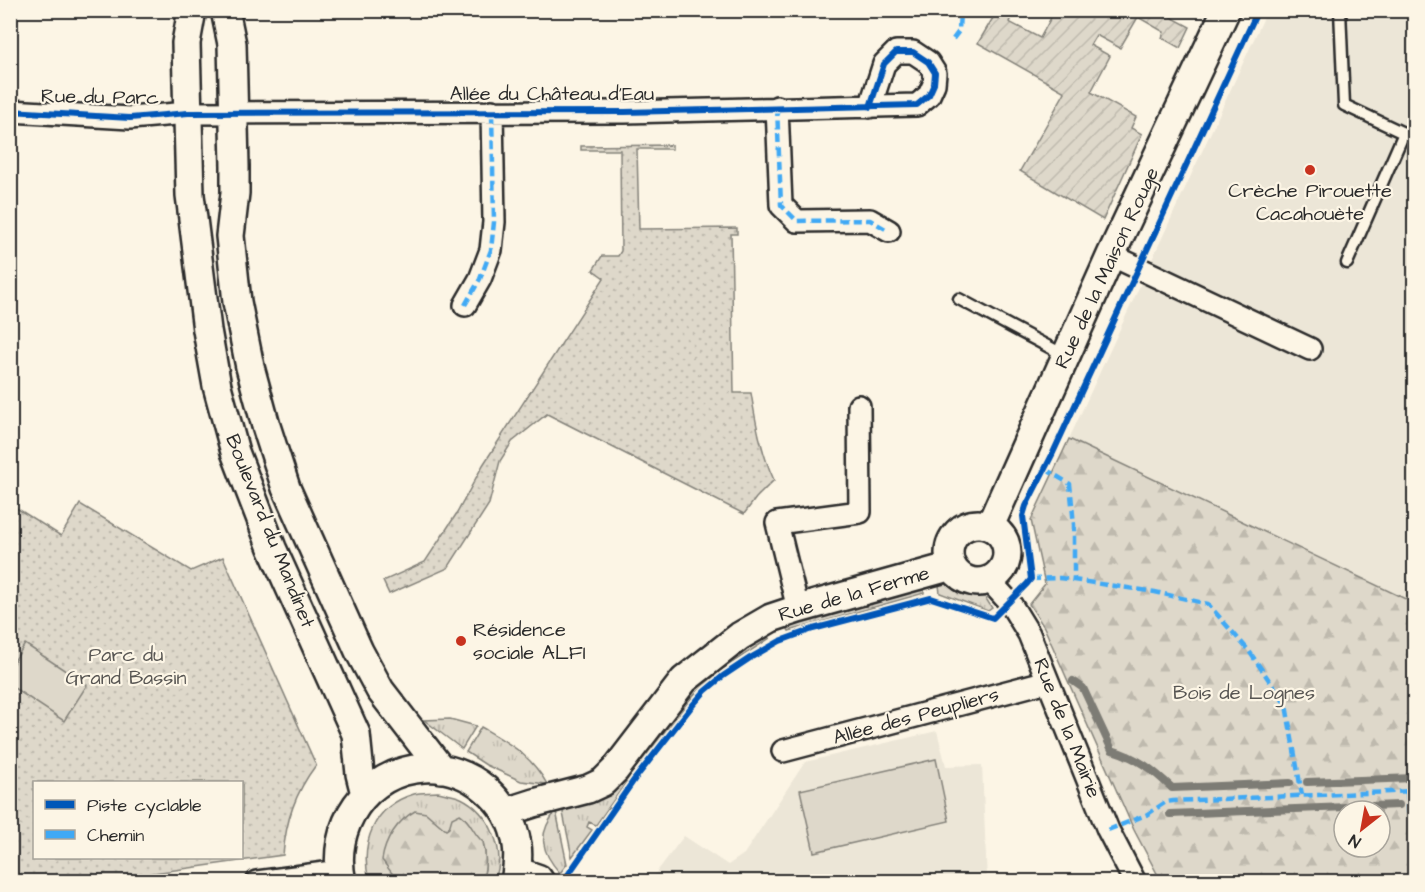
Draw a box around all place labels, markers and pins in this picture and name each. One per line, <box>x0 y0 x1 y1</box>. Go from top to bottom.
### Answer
marker: Crèche Pirouette Cacahouète <box>1303 163 1317 177</box>
place label: Crèche Pirouette Cacahouète <box>1228 177 1392 228</box>
place label: Résidence sociale ALFI <box>473 616 586 667</box>
marker: Résidence sociale ALFI <box>454 634 468 648</box>

